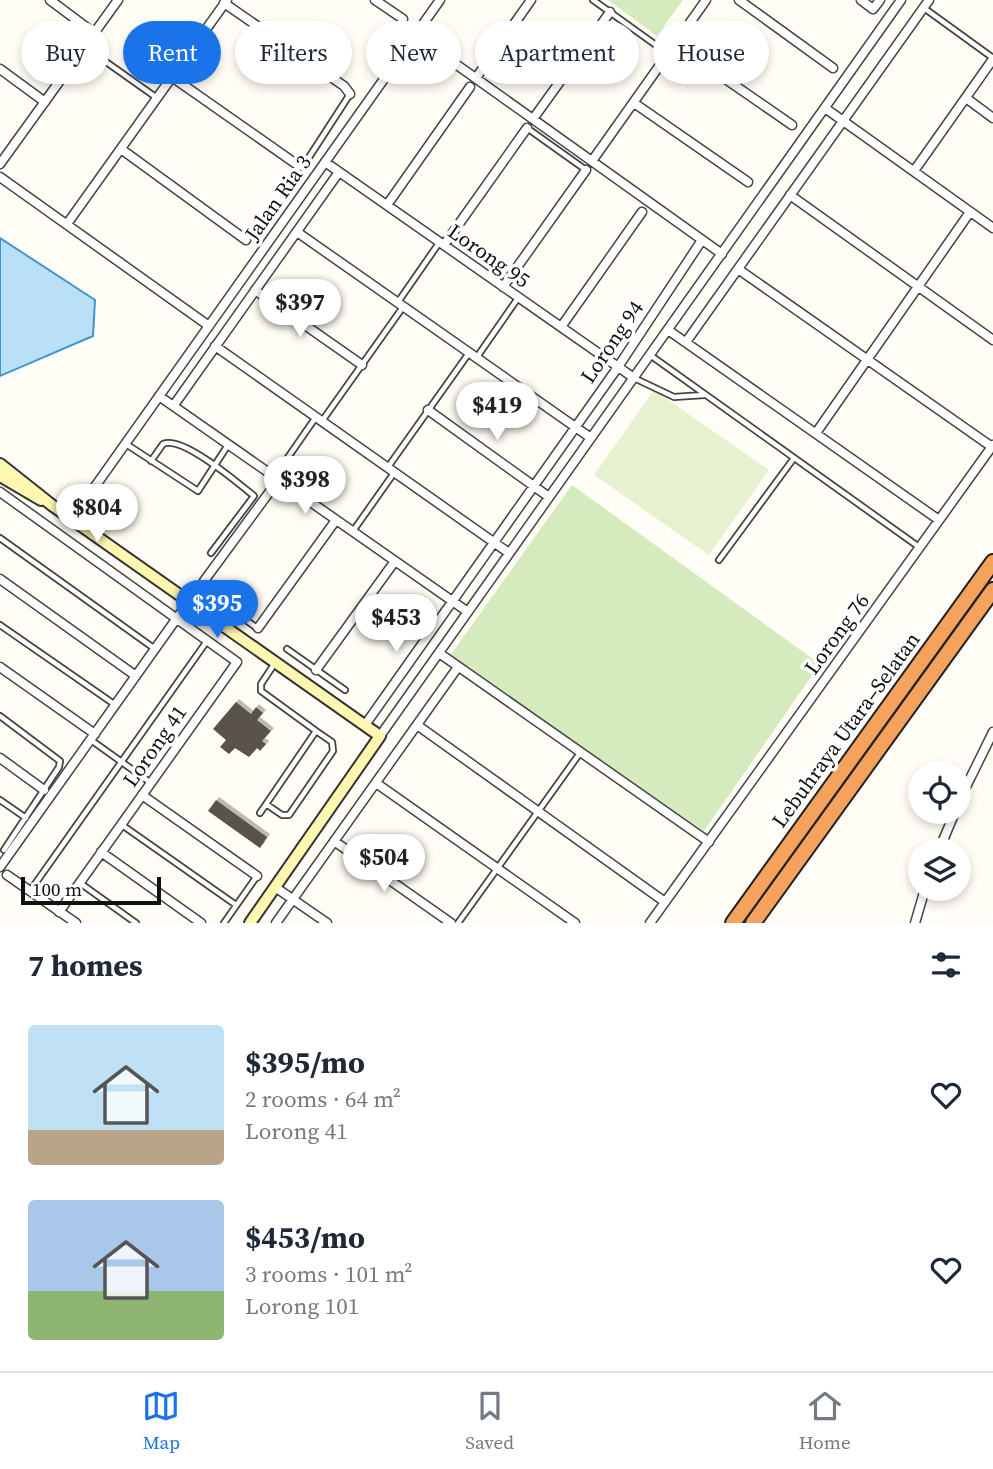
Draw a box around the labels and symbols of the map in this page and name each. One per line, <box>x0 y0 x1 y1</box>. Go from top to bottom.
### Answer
street label: Jalan Ria 3 <box>237 149 318 247</box>
street label: Lorong 95 <box>443 217 536 294</box>
pin: $397 <box>259 280 341 339</box>
street label: Lorong 94 <box>573 294 650 389</box>
pin: $419 <box>456 382 538 442</box>
pin: $398 <box>264 456 346 516</box>
pin: $804 <box>56 484 138 544</box>
pin: $395 <box>176 580 258 640</box>
street label: Lorong 76 <box>797 587 876 680</box>
pin: $453 <box>355 594 437 654</box>
street label: Lebuhraya Utara–Selatan <box>765 626 927 833</box>
street label: Lorong 41 <box>116 699 193 792</box>
pin: $504 <box>343 834 425 894</box>
scale bar <box>21 874 161 906</box>

